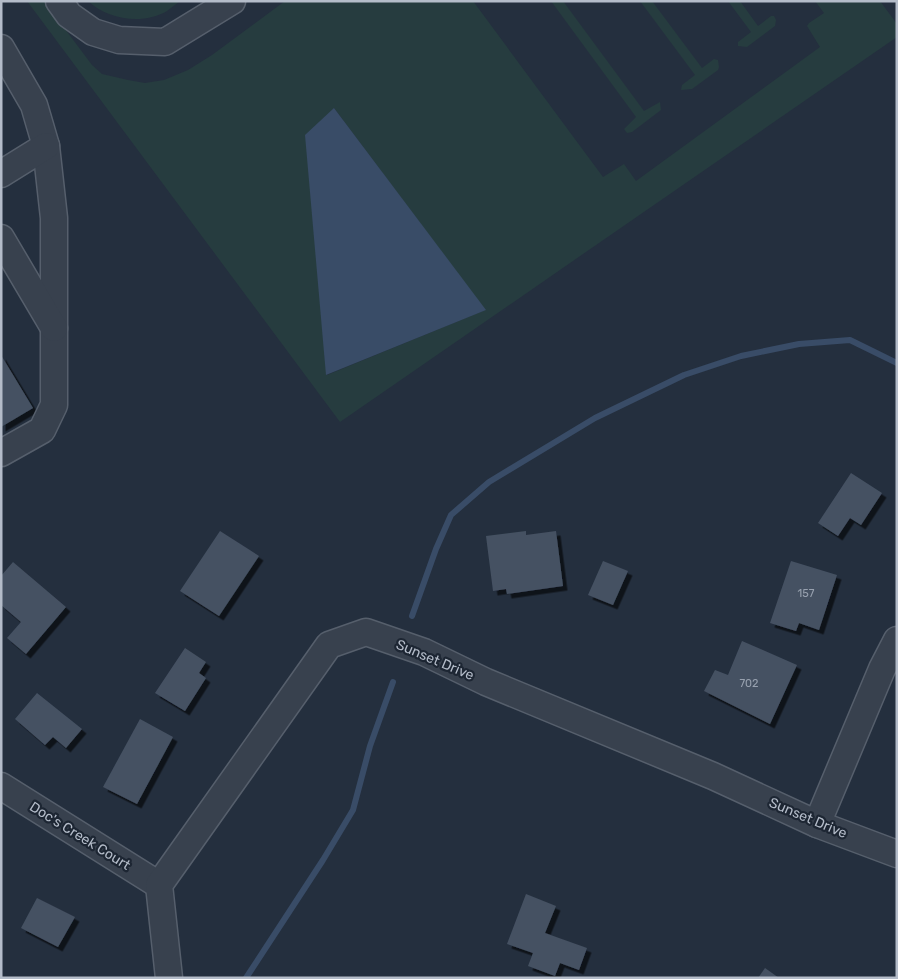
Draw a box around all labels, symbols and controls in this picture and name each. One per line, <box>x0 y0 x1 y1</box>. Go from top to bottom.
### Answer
house number: 157 <box>798 587 815 600</box>
street label: Sunset Drive <box>393 636 477 684</box>
house number: 702 <box>739 677 759 690</box>
street label: Sunset Drive <box>766 794 850 842</box>
street label: Doc's Creek Court <box>26 798 134 874</box>

